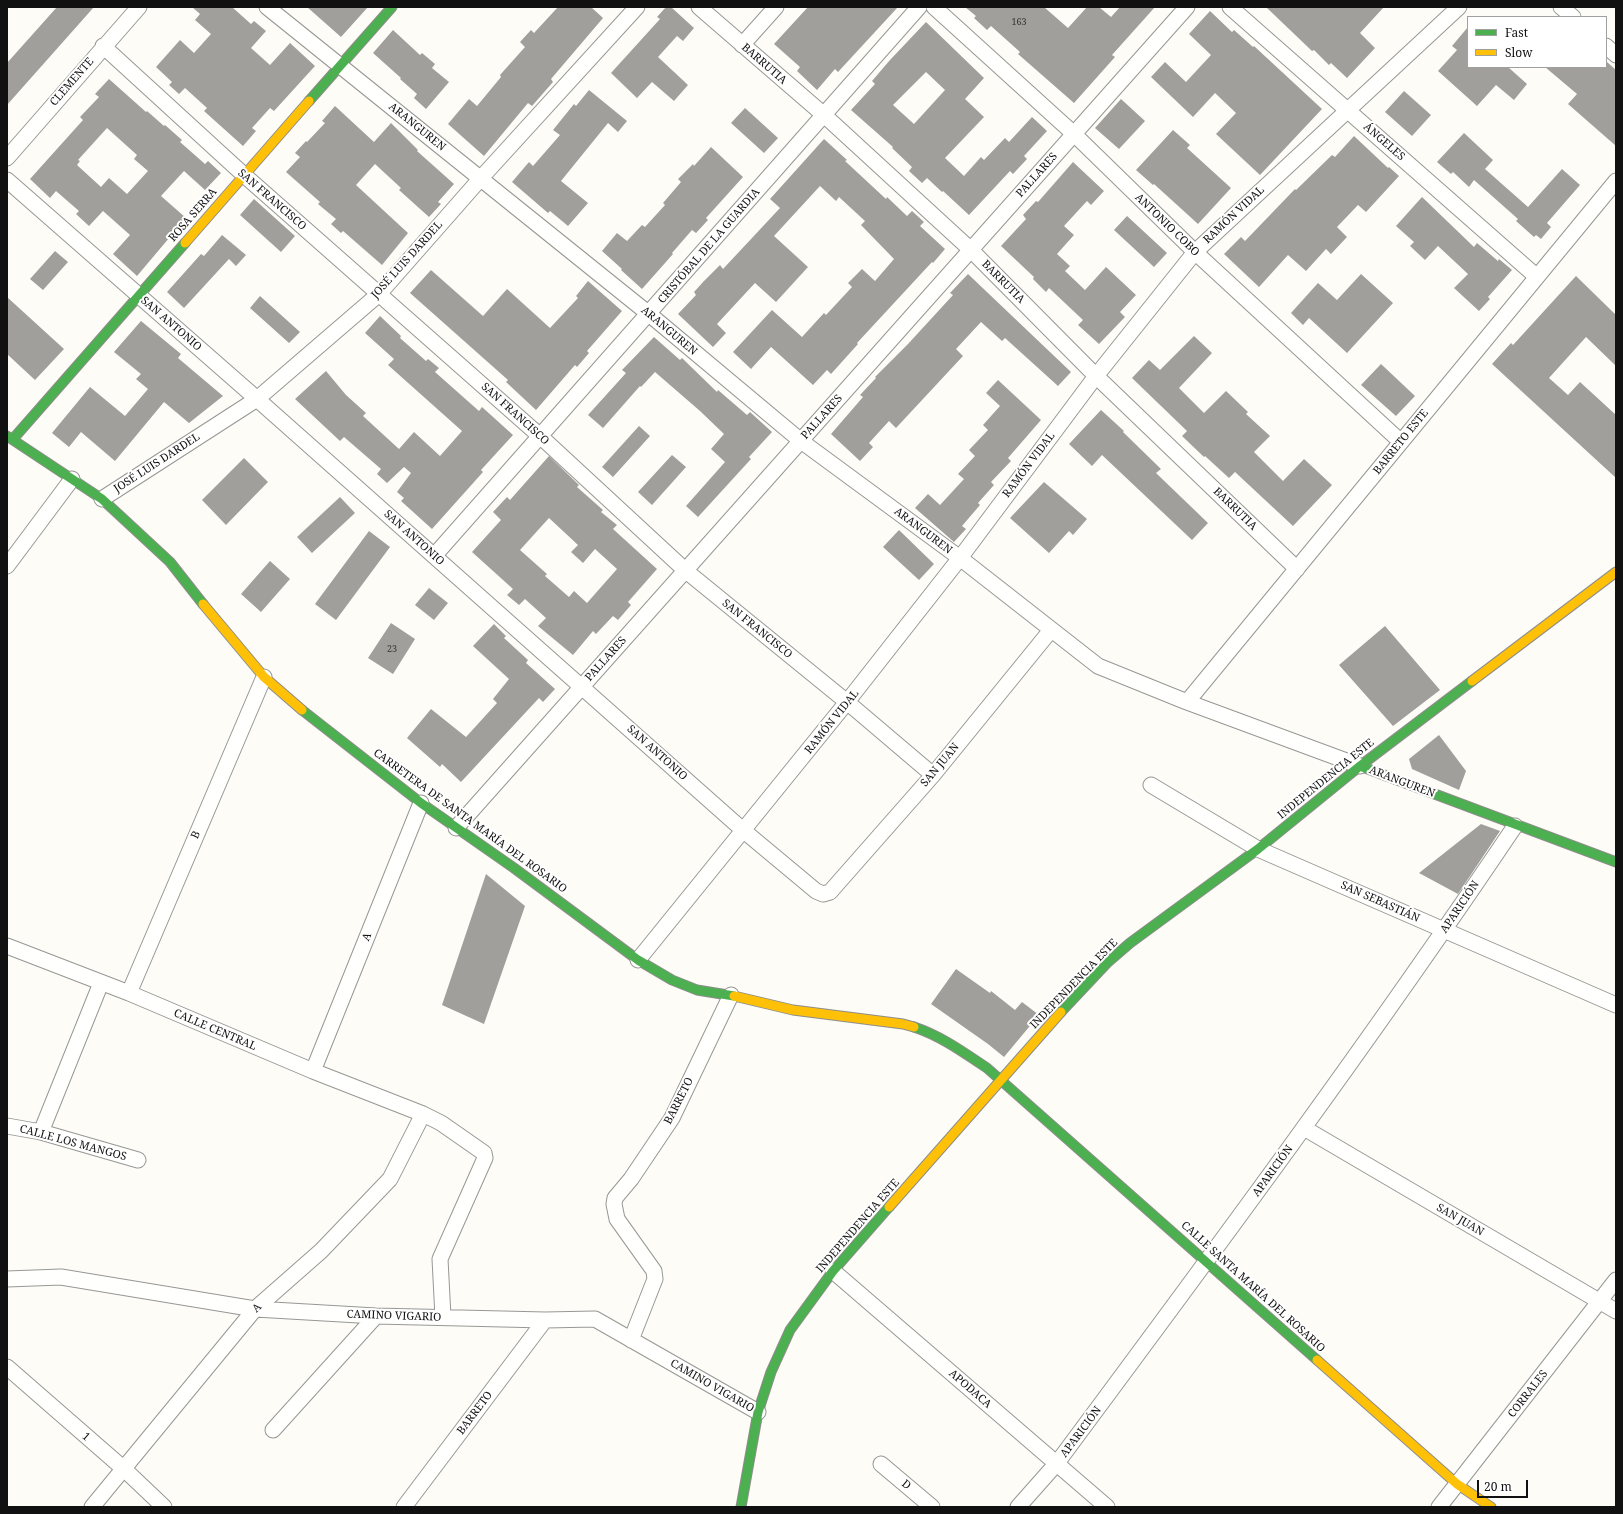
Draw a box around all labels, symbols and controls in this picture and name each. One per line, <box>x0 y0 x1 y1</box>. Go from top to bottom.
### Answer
legend <box>1467 16 1607 68</box>
house number: 163 <box>1011 17 1027 27</box>
text: Fast <box>1505 24 1528 41</box>
street label: BARRUTIA <box>739 41 789 87</box>
text: Slow <box>1505 44 1533 61</box>
street label: CLEMENTE <box>47 55 97 109</box>
street label: ARANGUREN <box>386 100 448 154</box>
street label: ÁNGELES <box>1361 120 1407 164</box>
street label: PALLARES <box>1014 150 1060 200</box>
street label: SAN FRANCISCO <box>235 167 309 233</box>
street label: RAMÓN VIDAL <box>1201 183 1267 247</box>
street label: ROSA SERRA <box>166 186 220 244</box>
street label: CRISTÓBAL DE LA GUARDIA <box>655 186 763 306</box>
street label: ANTONIO COBO <box>1132 191 1202 259</box>
street label: JOSÉ LUIS DARDEL <box>369 218 445 302</box>
street label: BARRUTIA <box>979 258 1027 306</box>
street label: SAN ANTONIO <box>138 294 204 354</box>
street label: ARANGUREN <box>638 304 700 358</box>
street label: SAN FRANCISCO <box>479 380 551 448</box>
street label: PALLARES <box>799 392 845 442</box>
street label: BARRETO ESTE <box>1371 407 1431 477</box>
street label: JOSÉ LUIS DARDEL <box>112 430 202 496</box>
street label: RAMÓN VIDAL <box>1000 430 1058 500</box>
street label: BARRUTIA <box>1210 485 1260 533</box>
street label: ARANGUREN <box>891 505 955 557</box>
street label: SAN ANTONIO <box>381 508 447 568</box>
street label: SAN FRANCISCO <box>719 597 795 661</box>
street label: PALLARES <box>583 634 629 684</box>
house number: 23 <box>387 644 397 654</box>
street label: RAMÓN VIDAL <box>802 687 862 757</box>
street label: SAN ANTONIO <box>624 723 690 783</box>
street label: INDEPENDENCIA ESTE <box>1275 736 1377 822</box>
street label: SAN JUAN <box>918 741 962 789</box>
street label: CARRETERA DE SANTA MARÍA DEL ROSARIO <box>371 746 569 896</box>
street label: ARANGUREN <box>1367 763 1437 801</box>
street label: B <box>189 829 203 841</box>
street label: APARICIÓN <box>1438 878 1482 936</box>
street label: SAN SEBASTIÁN <box>1338 879 1422 925</box>
street label: A <box>359 931 375 943</box>
street label: INDEPENDENCIA ESTE <box>1028 936 1120 1032</box>
street label: CALLE CENTRAL <box>172 1007 258 1053</box>
street label: BARRETO <box>662 1075 696 1127</box>
street label: CALLE LOS MANGOS <box>18 1122 128 1164</box>
street label: APARICIÓN <box>1250 1143 1296 1199</box>
street label: INDEPENDENCIA ESTE <box>814 1176 902 1276</box>
street label: SAN JUAN <box>1434 1201 1486 1239</box>
street label: CALLE SANTA MARÍA DEL ROSARIO <box>1178 1219 1328 1355</box>
street label: A <box>250 1301 264 1315</box>
street label: CAMINO VIGARIO <box>346 1308 442 1324</box>
street label: CAMINO VIGARIO <box>668 1357 756 1415</box>
street label: APODACA <box>946 1367 994 1411</box>
street label: CORRALES <box>1505 1368 1551 1420</box>
street label: BARRETO <box>454 1389 496 1437</box>
street label: APARICIÓN <box>1058 1404 1104 1460</box>
street label: 1 <box>79 1430 93 1444</box>
scale bar <box>1479 1472 1530 1498</box>
street label: D <box>899 1477 913 1493</box>
text: 20 m <box>1484 1478 1512 1495</box>

